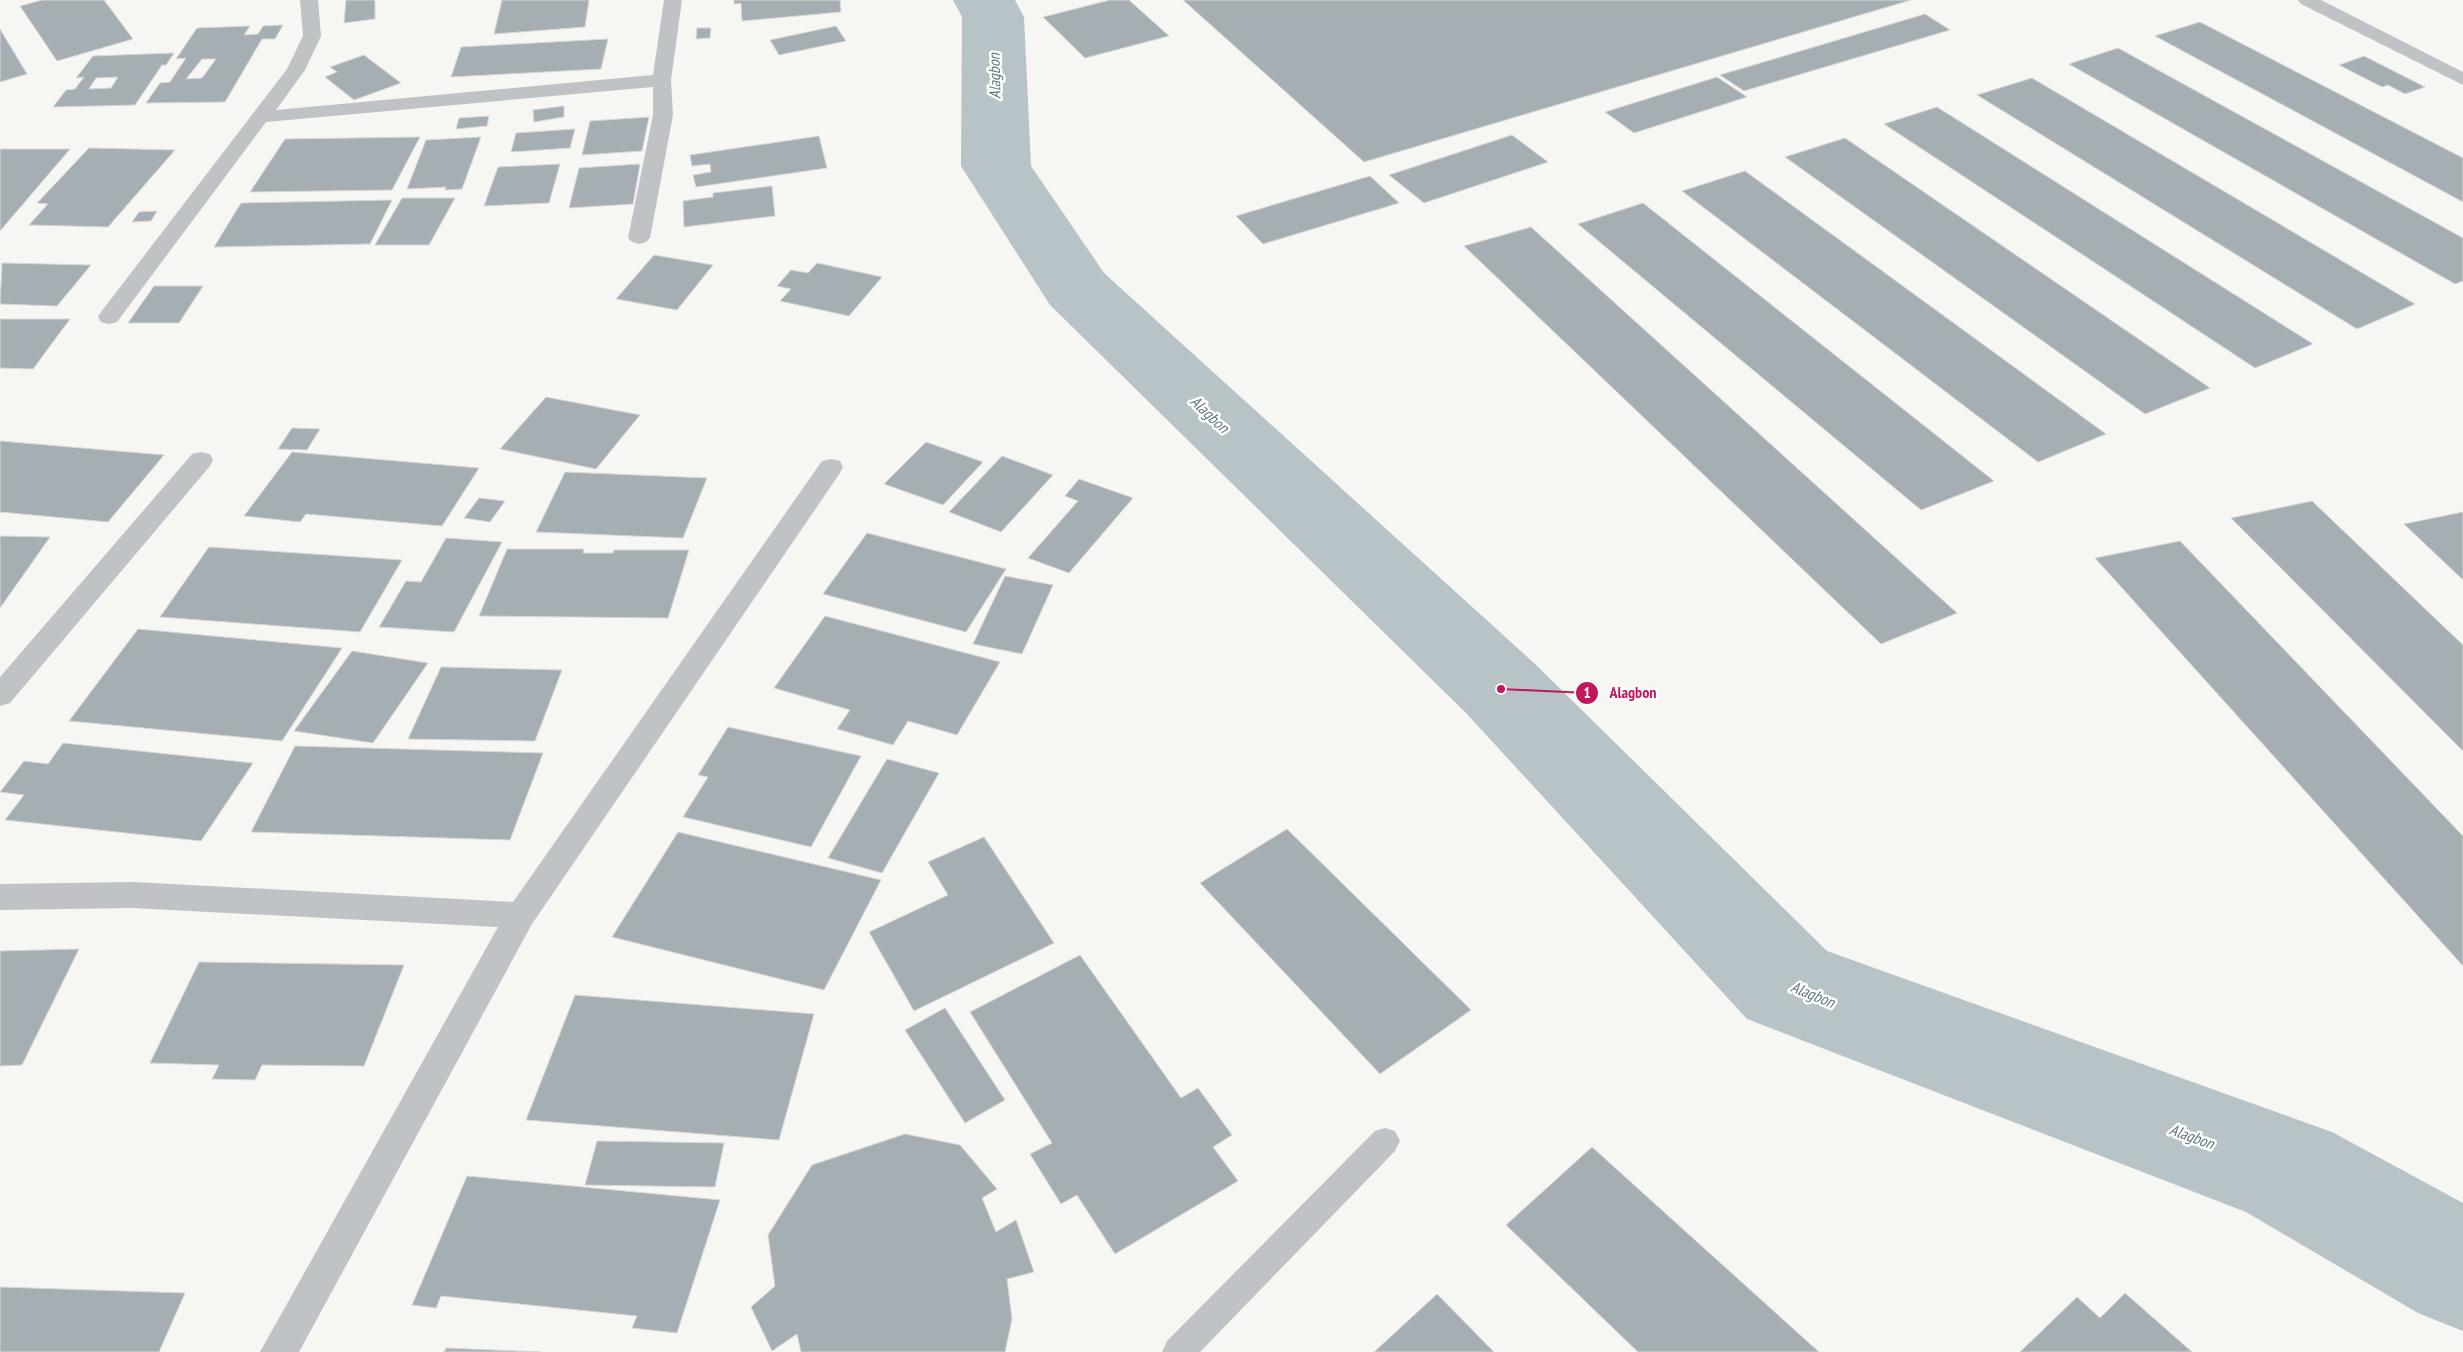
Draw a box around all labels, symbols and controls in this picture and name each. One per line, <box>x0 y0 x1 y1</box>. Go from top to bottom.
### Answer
water label: Alagbon <box>984 52 1004 99</box>
water label: Alagbon <box>1187 391 1234 437</box>
callout: Alagbon <box>1575 677 1667 708</box>
text: Alagbon <box>1609 682 1657 702</box>
text: 1 <box>1583 683 1591 702</box>
water label: Alagbon <box>1788 976 1839 1012</box>
water label: Alagbon <box>2167 1119 2218 1154</box>

